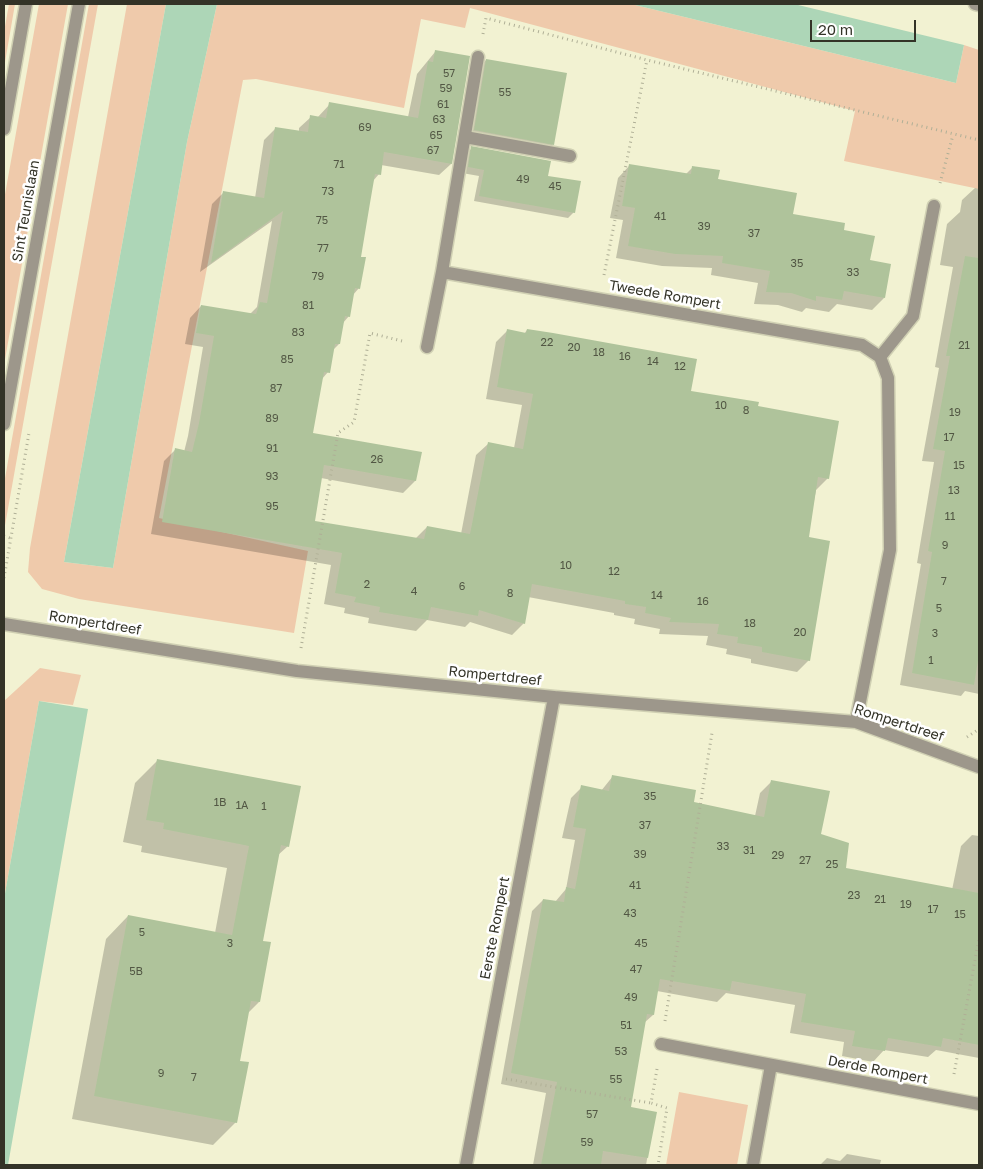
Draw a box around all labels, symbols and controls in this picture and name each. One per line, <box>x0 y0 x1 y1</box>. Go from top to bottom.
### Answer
scale bar <box>813 10 919 42</box>
text: 20 m <box>818 20 853 38</box>
house number: 57 <box>443 67 455 81</box>
house number: 59 <box>439 82 453 96</box>
house number: 55 <box>499 86 511 100</box>
house number: 61 <box>437 98 449 112</box>
house number: 63 <box>432 113 446 127</box>
house number: 69 <box>358 121 372 135</box>
house number: 65 <box>429 129 443 143</box>
house number: 67 <box>427 144 439 158</box>
house number: 71 <box>333 158 345 172</box>
street label: Sint Teunislaan <box>9 159 43 263</box>
house number: 49 <box>516 173 530 187</box>
house number: 45 <box>548 180 562 194</box>
house number: 73 <box>322 185 334 199</box>
house number: 41 <box>654 210 666 224</box>
house number: 75 <box>316 214 328 228</box>
house number: 39 <box>697 220 711 234</box>
house number: 37 <box>748 227 760 241</box>
house number: 77 <box>317 242 329 256</box>
house number: 35 <box>791 257 803 271</box>
house number: 33 <box>847 266 859 280</box>
house number: 79 <box>312 270 324 284</box>
street label: Tweede Rompert <box>608 277 722 313</box>
house number: 81 <box>302 299 314 313</box>
house number: 83 <box>291 326 305 340</box>
house number: 22 <box>541 336 553 350</box>
house number: 21 <box>958 339 970 353</box>
house number: 20 <box>567 341 581 355</box>
house number: 18 <box>593 346 605 360</box>
house number: 16 <box>619 350 631 364</box>
house number: 85 <box>280 353 294 367</box>
house number: 14 <box>647 355 659 369</box>
house number: 12 <box>674 360 686 374</box>
house number: 87 <box>270 382 282 396</box>
house number: 10 <box>715 399 727 413</box>
house number: 8 <box>743 404 749 418</box>
house number: 19 <box>949 406 961 420</box>
house number: 89 <box>265 412 279 426</box>
house number: 17 <box>943 431 955 445</box>
house number: 91 <box>266 442 278 456</box>
house number: 26 <box>370 453 384 467</box>
house number: 15 <box>953 459 965 473</box>
house number: 93 <box>265 470 279 484</box>
house number: 13 <box>948 484 960 498</box>
house number: 95 <box>265 500 279 514</box>
house number: 11 <box>945 510 955 524</box>
house number: 9 <box>942 539 948 553</box>
house number: 10 <box>560 559 572 573</box>
house number: 12 <box>608 565 620 579</box>
house number: 7 <box>941 575 947 589</box>
house number: 2 <box>364 578 370 592</box>
house number: 6 <box>459 580 465 594</box>
house number: 4 <box>411 585 417 599</box>
house number: 8 <box>507 587 513 601</box>
house number: 14 <box>651 589 663 603</box>
house number: 16 <box>697 595 709 609</box>
house number: 5 <box>936 602 942 616</box>
street label: Rompertdreef <box>48 607 142 639</box>
house number: 18 <box>744 617 756 631</box>
house number: 20 <box>793 626 807 640</box>
house number: 3 <box>932 627 938 641</box>
house number: 1 <box>928 654 934 668</box>
street label: Rompertdreef <box>448 663 542 689</box>
street label: Rompertdreef <box>852 701 946 745</box>
house number: 35 <box>644 790 656 804</box>
house number: 1B <box>214 796 226 810</box>
house number: 1A <box>236 799 248 813</box>
house number: 1 <box>261 800 267 814</box>
house number: 37 <box>639 819 651 833</box>
house number: 33 <box>717 840 729 854</box>
house number: 31 <box>743 844 755 858</box>
house number: 39 <box>633 848 647 862</box>
house number: 29 <box>771 849 785 863</box>
house number: 27 <box>799 854 811 868</box>
house number: 25 <box>826 858 838 872</box>
street label: Eerste Rompert <box>477 875 513 981</box>
house number: 41 <box>629 879 641 893</box>
house number: 23 <box>848 889 860 903</box>
house number: 21 <box>874 893 886 907</box>
house number: 19 <box>900 898 912 912</box>
house number: 17 <box>927 903 939 917</box>
house number: 43 <box>623 907 637 921</box>
house number: 15 <box>954 908 966 922</box>
house number: 5 <box>139 926 145 940</box>
house number: 3 <box>227 937 233 951</box>
house number: 45 <box>634 937 648 951</box>
house number: 47 <box>630 963 642 977</box>
house number: 5B <box>129 965 143 979</box>
house number: 49 <box>624 991 638 1005</box>
house number: 51 <box>620 1019 632 1033</box>
house number: 53 <box>615 1045 627 1059</box>
street label: Derde Rompert <box>826 1052 930 1088</box>
house number: 9 <box>158 1067 164 1081</box>
house number: 7 <box>191 1071 197 1085</box>
house number: 55 <box>610 1073 622 1087</box>
house number: 57 <box>586 1108 598 1122</box>
house number: 59 <box>580 1136 594 1150</box>

